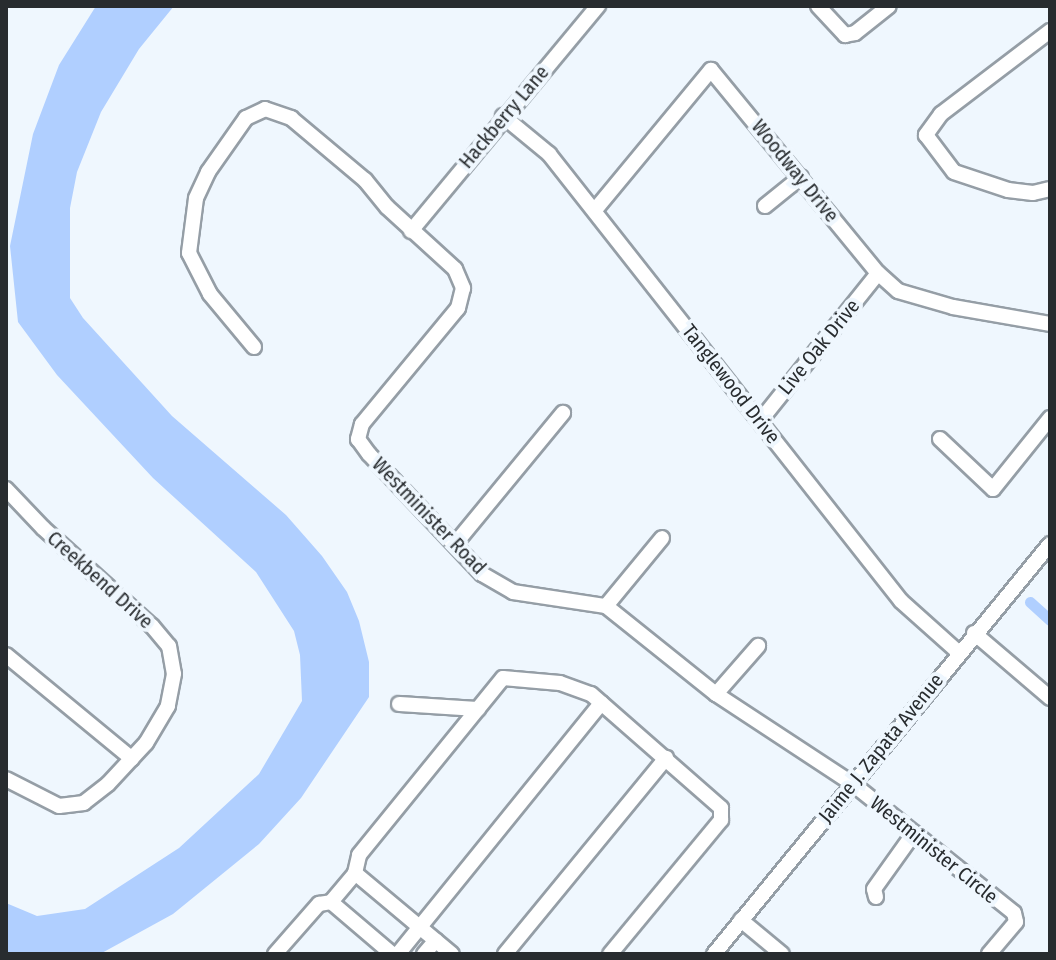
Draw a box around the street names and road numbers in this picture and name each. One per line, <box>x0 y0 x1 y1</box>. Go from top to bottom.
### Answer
street label: Hackberry Lane <box>454 61 554 173</box>
street label: Woodway Drive <box>746 115 844 227</box>
street label: Live Oak Drive <box>773 294 865 400</box>
street label: Tanglewood Drive <box>677 319 785 449</box>
street label: Westminister Road <box>367 452 491 580</box>
street label: Creekbend Drive <box>42 526 158 634</box>
street label: Jaime J. Zapata Avenue <box>814 669 948 827</box>
street label: Westminister Circle <box>865 791 1003 909</box>

